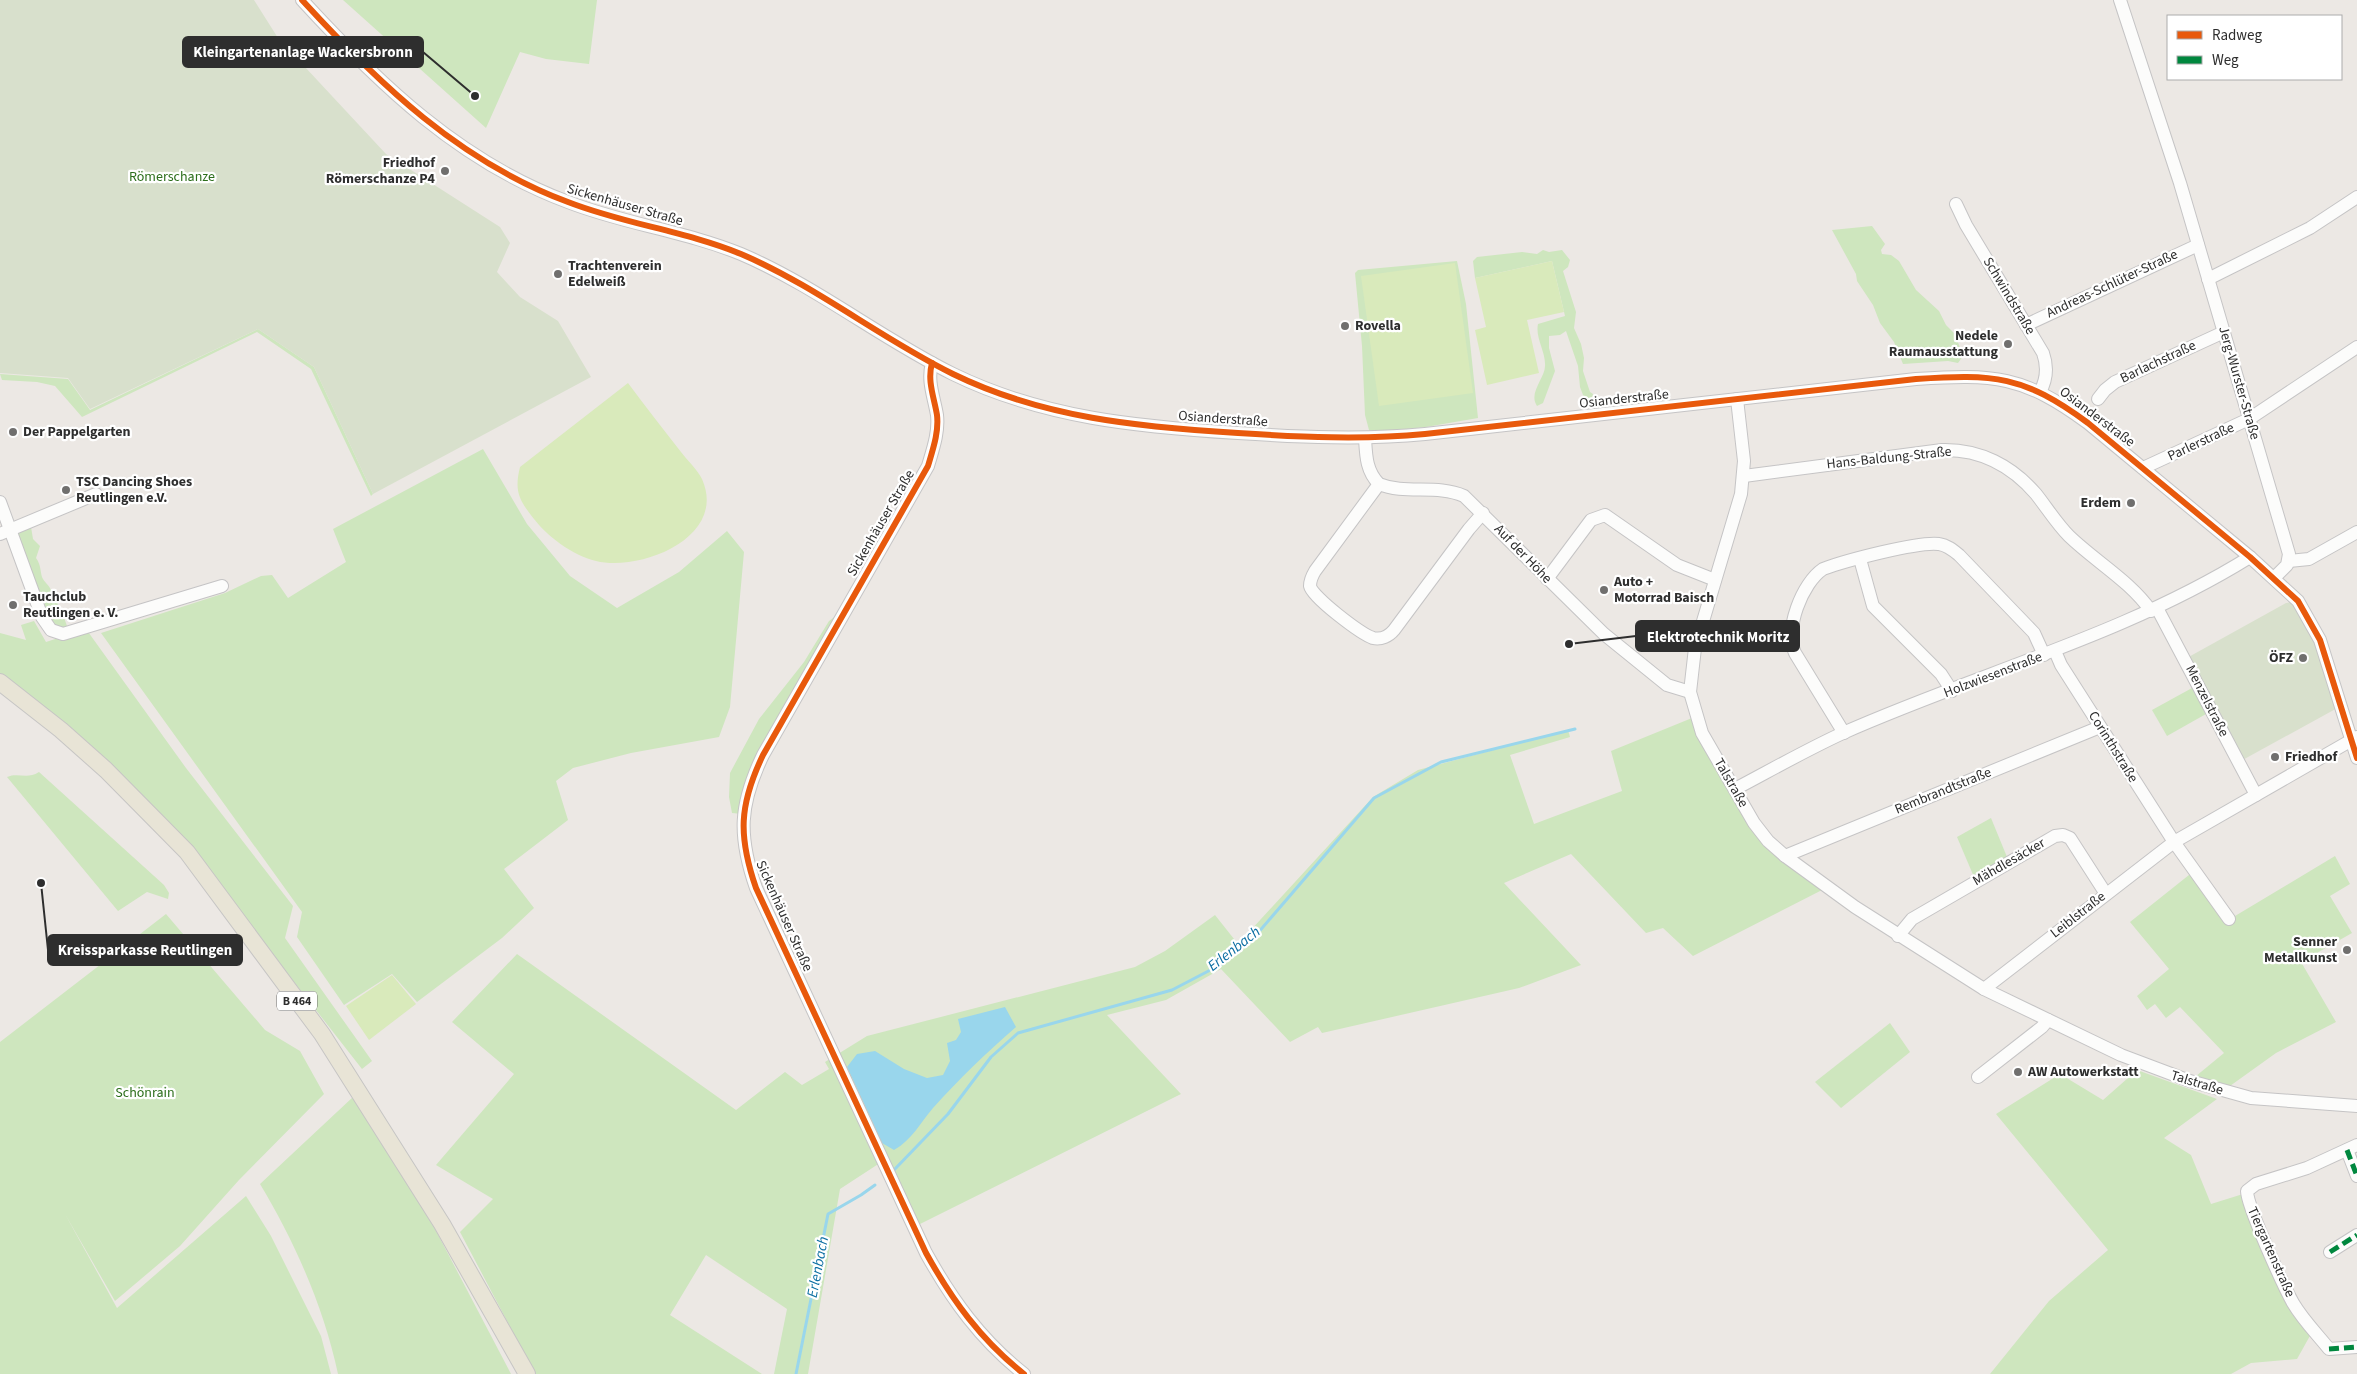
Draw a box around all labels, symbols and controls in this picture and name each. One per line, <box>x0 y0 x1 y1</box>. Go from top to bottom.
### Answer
legend <box>2167 15 2342 80</box>
text: Radweg <box>2212 25 2262 46</box>
callout: Kleingartenanlage Wackersbronn <box>183 37 423 67</box>
text: Kleingartenanlage Wackersbronn <box>193 42 413 63</box>
text: Weg <box>2212 50 2239 71</box>
place label: Friedhof Römerschanze P4 <box>326 153 436 189</box>
marker: Friedhof Römerschanze P4 <box>439 165 451 177</box>
park label: Römerschanze <box>129 167 215 187</box>
street label: Sickenhäuser Straße <box>565 179 685 231</box>
street label: Andreas-Schlüter-Straße <box>2043 245 2181 323</box>
street label: Schwindstraße <box>1978 253 2040 339</box>
place label: Trachtenverein Edelweiß <box>568 256 662 292</box>
marker: Trachtenverein Edelweiß <box>552 268 564 280</box>
place label: Rovella <box>1355 316 1401 336</box>
marker: Rovella <box>1339 320 1351 332</box>
street label: Jerg-Wurster-Straße <box>2213 324 2265 442</box>
place label: Nedele Raumausstattung <box>1889 326 1999 362</box>
street label: Barlachstraße <box>2117 336 2199 388</box>
marker: Nedele Raumausstattung <box>2002 338 2014 350</box>
street label: Osianderstraße <box>2055 382 2139 452</box>
street label: Osianderstraße <box>1578 384 1670 414</box>
street label: Osianderstraße <box>1178 406 1269 432</box>
street label: Parlerstraße <box>2164 418 2238 466</box>
place label: Der Pappelgarten <box>23 422 131 442</box>
marker: Der Pappelgarten <box>7 426 19 438</box>
street label: Hans-Baldung-Straße <box>1825 441 1953 475</box>
street label: Sickenhäuser Straße <box>842 466 920 580</box>
place label: TSC Dancing Shoes Reutlingen e.V. <box>76 472 192 508</box>
marker: TSC Dancing Shoes Reutlingen e.V. <box>60 484 72 496</box>
place label: Erdem <box>2081 493 2121 513</box>
marker: Erdem <box>2125 497 2137 509</box>
street label: Auf der Höhe <box>1490 520 1557 588</box>
place label: Auto + Motorrad Baisch <box>1613 572 1714 608</box>
marker: Auto + Motorrad Baisch <box>1598 584 1610 596</box>
place label: Tauchclub Reutlingen e. V. <box>23 587 118 623</box>
marker: Tauchclub Reutlingen e. V. <box>7 599 19 611</box>
callout: Elektrotechnik Moritz <box>1636 621 1799 651</box>
text: Elektrotechnik Moritz <box>1647 627 1789 648</box>
street label: Holzwiesenstraße <box>1941 647 2045 703</box>
place label: ÖFZ <box>2269 648 2293 668</box>
marker: ÖFZ <box>2297 652 2309 664</box>
street label: Menzelstraße <box>2180 662 2234 740</box>
street label: Corinthstraße <box>2083 707 2143 787</box>
place label: Friedhof <box>2285 747 2338 767</box>
marker: Friedhof <box>2269 751 2281 763</box>
street label: Talstraße <box>1709 755 1753 811</box>
street label: Rembrandtstraße <box>1892 762 1994 819</box>
street label: Mähdlesäcker <box>1969 833 2049 891</box>
street label: Sickenhäuser Straße <box>750 857 818 975</box>
street label: Leiblstraße <box>2046 887 2110 943</box>
water label: Erlenbach <box>1203 922 1265 976</box>
place label: Senner Metallkunst <box>2264 932 2338 968</box>
callout: Kreissparkasse Reutlingen <box>48 935 242 965</box>
text: Kreissparkasse Reutlingen <box>58 940 232 961</box>
marker: Senner Metallkunst <box>2341 944 2353 956</box>
road number: B 464 <box>277 991 317 1010</box>
place label: AW Autowerkstatt <box>2027 1062 2139 1082</box>
marker: AW Autowerkstatt <box>2012 1066 2024 1078</box>
street label: Talstraße <box>2168 1066 2226 1100</box>
park label: Schönrain <box>115 1083 175 1103</box>
street label: Tiergartenstraße <box>2242 1203 2300 1301</box>
water label: Erlenbach <box>802 1234 834 1299</box>

